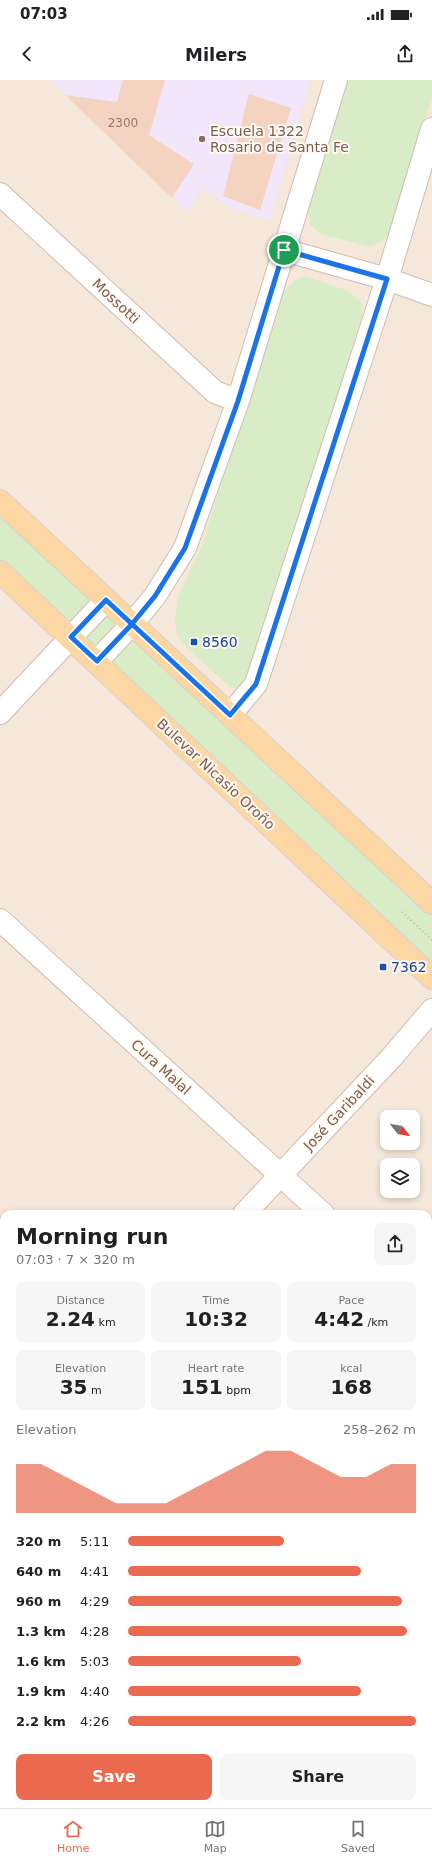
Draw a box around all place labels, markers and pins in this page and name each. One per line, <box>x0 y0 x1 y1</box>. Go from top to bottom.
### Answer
place label: Escuela 1322 Rosario de Santa Fe <box>210 123 349 155</box>
marker: Escuela 1322 Rosario de Santa Fe <box>197 134 207 144</box>
pin <box>267 233 301 267</box>
place label: 8560 <box>202 634 238 650</box>
marker: 8560 <box>189 637 199 647</box>
place label: 7362 <box>391 959 427 975</box>
marker: 7362 <box>378 962 388 972</box>

